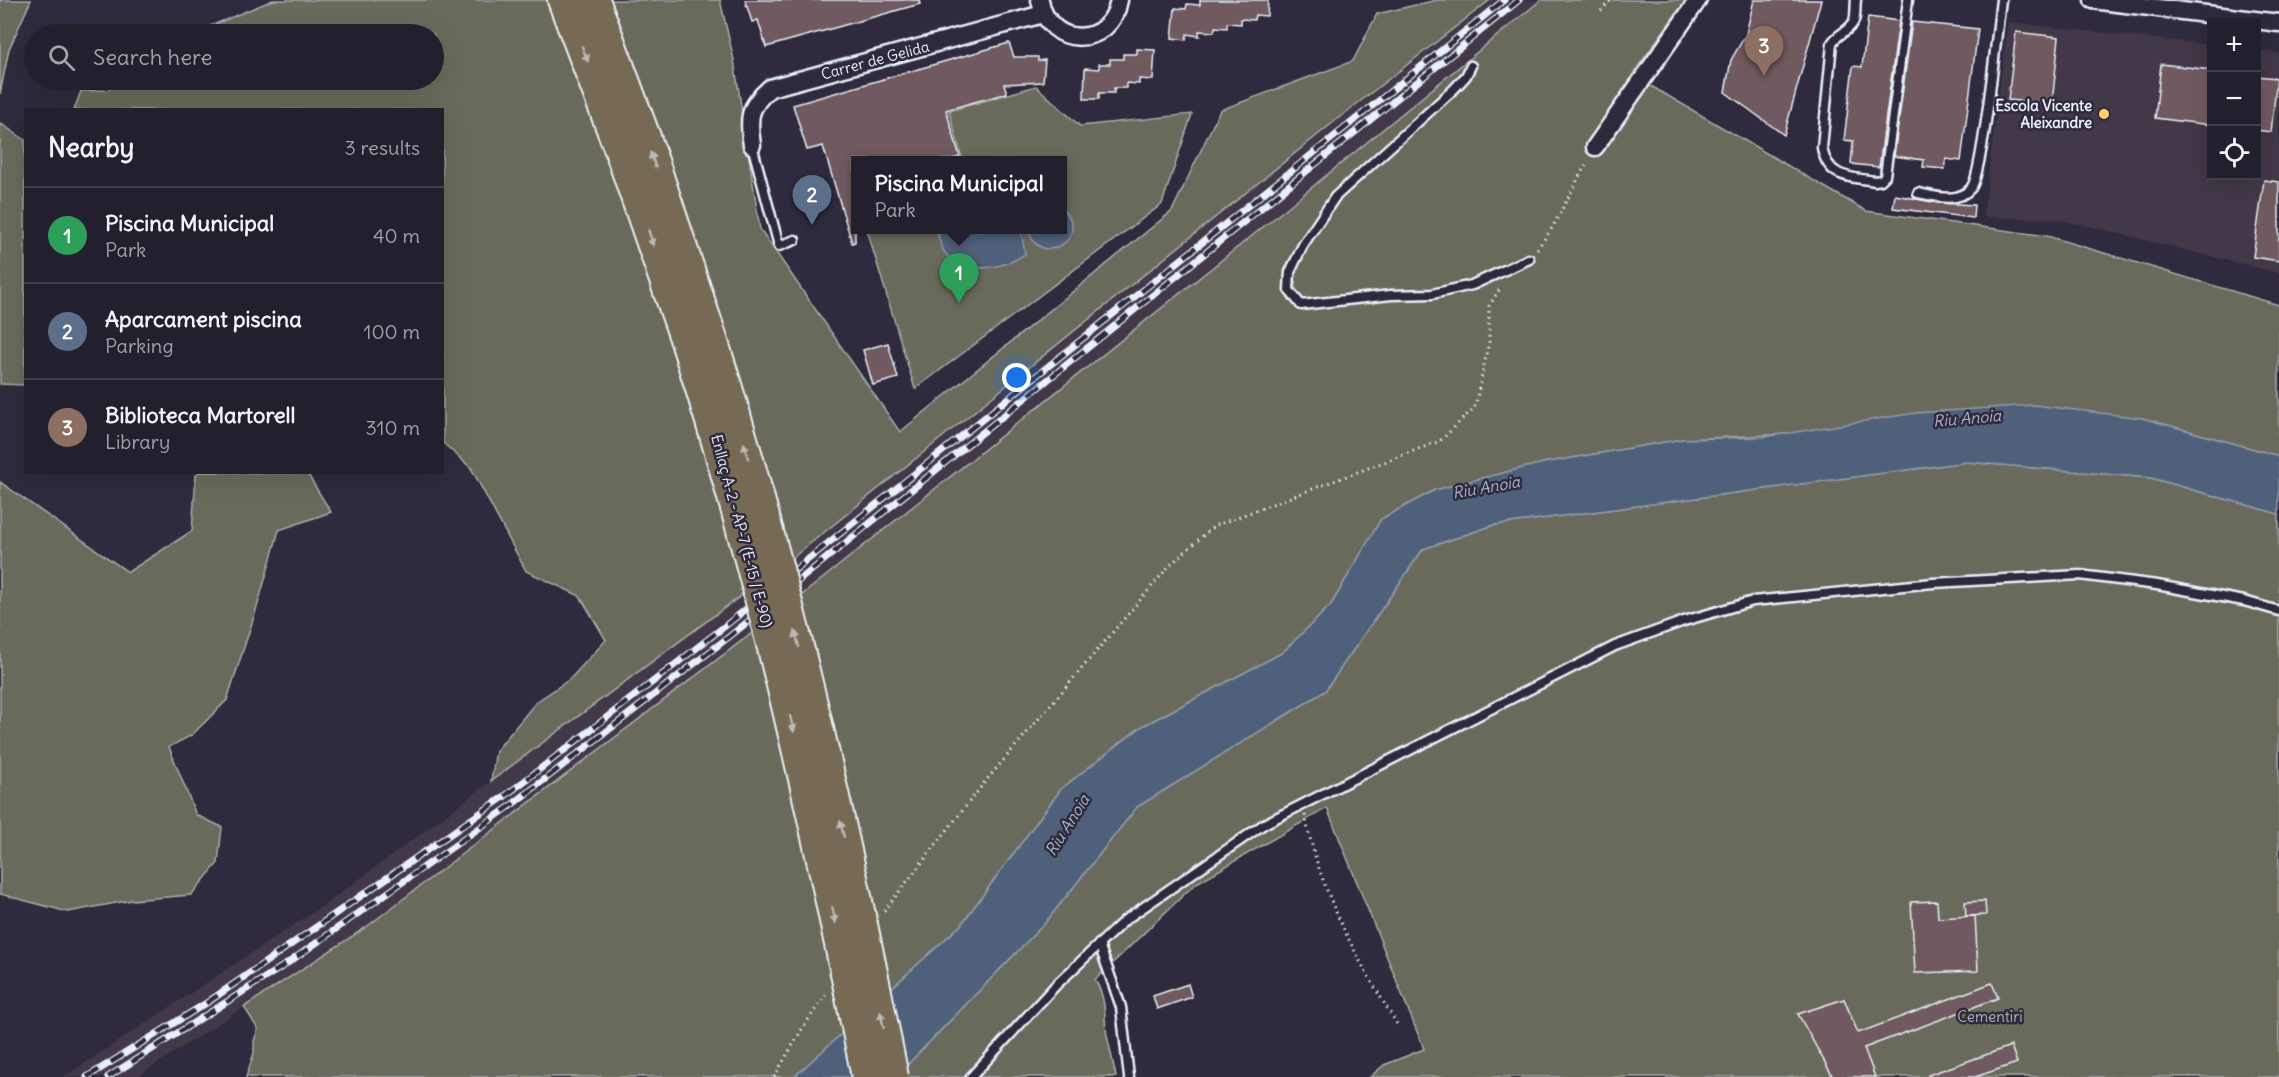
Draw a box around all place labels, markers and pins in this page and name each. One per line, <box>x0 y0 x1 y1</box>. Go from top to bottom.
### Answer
pin: 3 <box>1744 26 1784 76</box>
place label: Escola Vicente Aleixandre <box>1995 96 2092 132</box>
marker: Escola Vicente Aleixandre <box>2097 107 2111 121</box>
pin: 2 <box>792 176 832 225</box>
pin: 1 <box>940 254 978 303</box>

